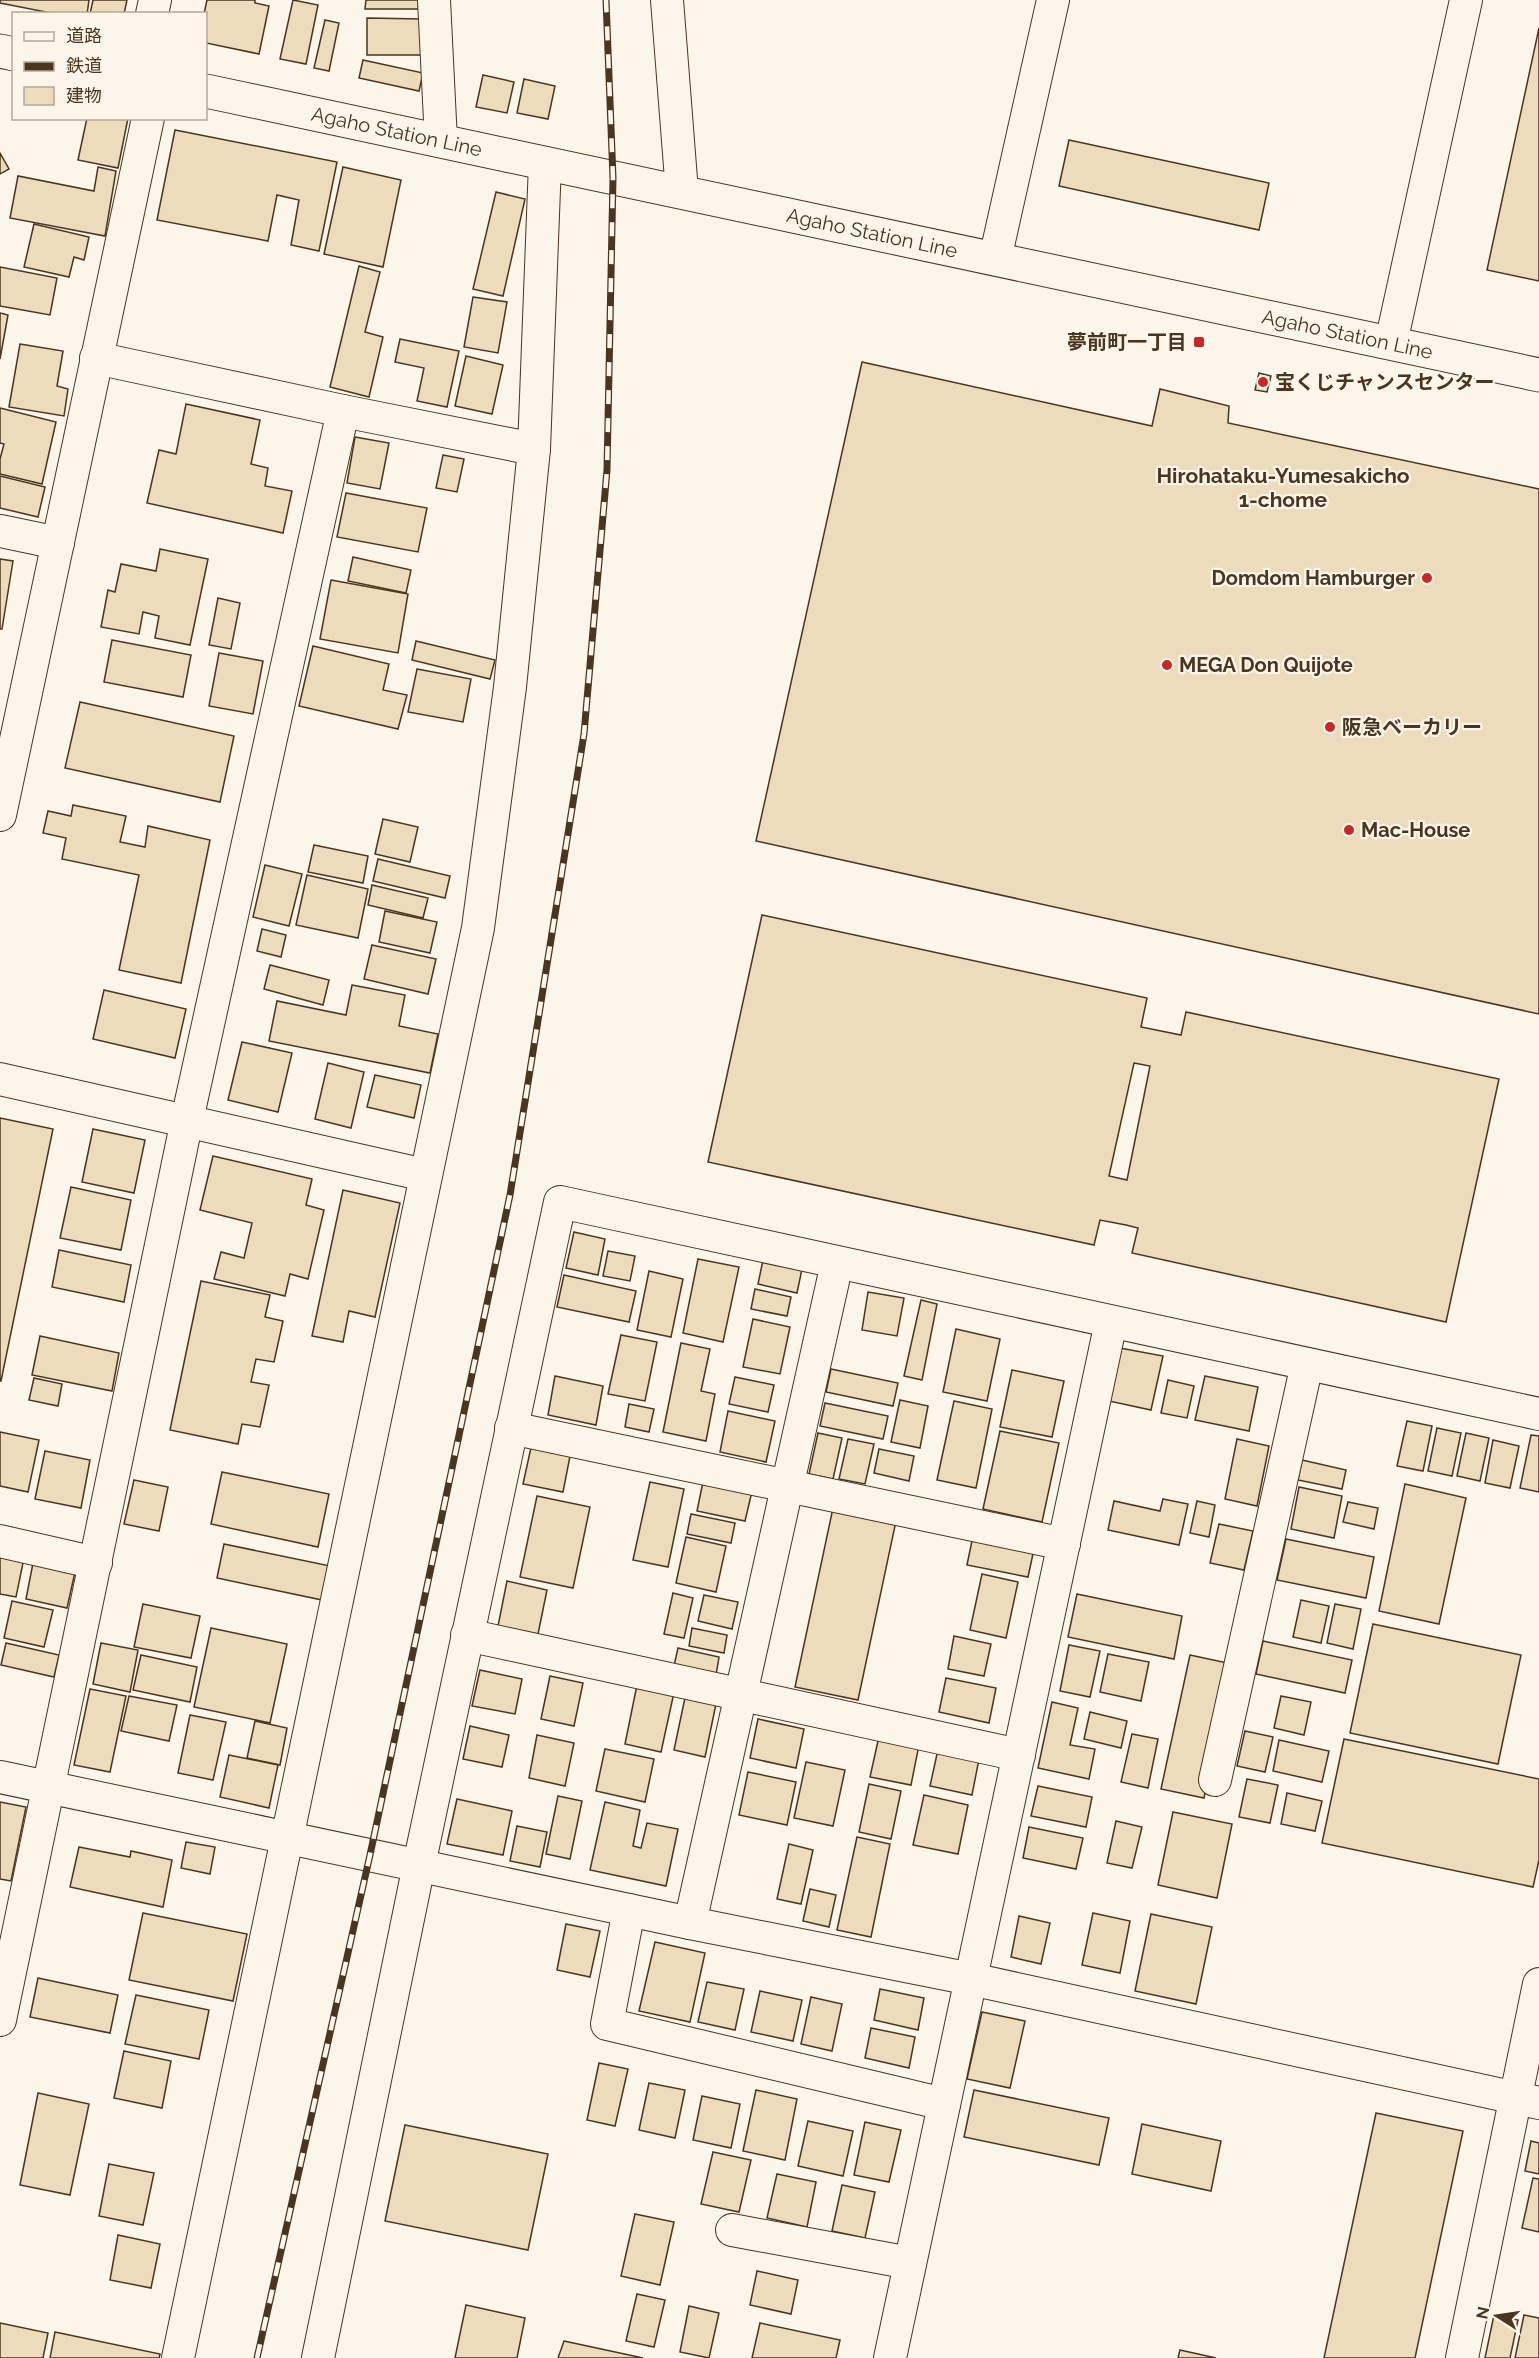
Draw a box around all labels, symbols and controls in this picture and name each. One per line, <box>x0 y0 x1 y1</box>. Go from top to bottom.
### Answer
legend <box>12 12 207 120</box>
text: 道路 <box>66 25 102 46</box>
text: 鉄道 <box>66 55 102 76</box>
text: 建物 <box>66 85 102 106</box>
street label: Agaho Station Line <box>309 102 485 162</box>
street label: Agaho Station Line <box>784 203 960 263</box>
street label: Agaho Station Line <box>1260 304 1435 364</box>
place label: 夢前町一丁目 <box>1067 330 1187 354</box>
marker: 夢前町一丁目 <box>1192 335 1206 349</box>
place label: 宝くじチャンスセンター <box>1275 370 1494 394</box>
marker: 宝くじチャンスセンター <box>1256 375 1270 389</box>
district label: Hirohataku-Yumesakicho 1-chome <box>1156 463 1410 512</box>
place label: Domdom Hamburger <box>1212 566 1415 590</box>
marker: Domdom Hamburger <box>1420 571 1434 585</box>
place label: MEGA Don Quijote <box>1179 653 1353 677</box>
marker: MEGA Don Quijote <box>1160 658 1174 672</box>
place label: 阪急ベーカリー <box>1342 715 1482 739</box>
marker: 阪急ベーカリー <box>1323 720 1337 734</box>
place label: Mac-House <box>1361 818 1470 842</box>
marker: Mac-House <box>1342 823 1356 837</box>
north arrow <box>1467 2286 1527 2346</box>
text: N <box>1472 2305 1493 2321</box>

